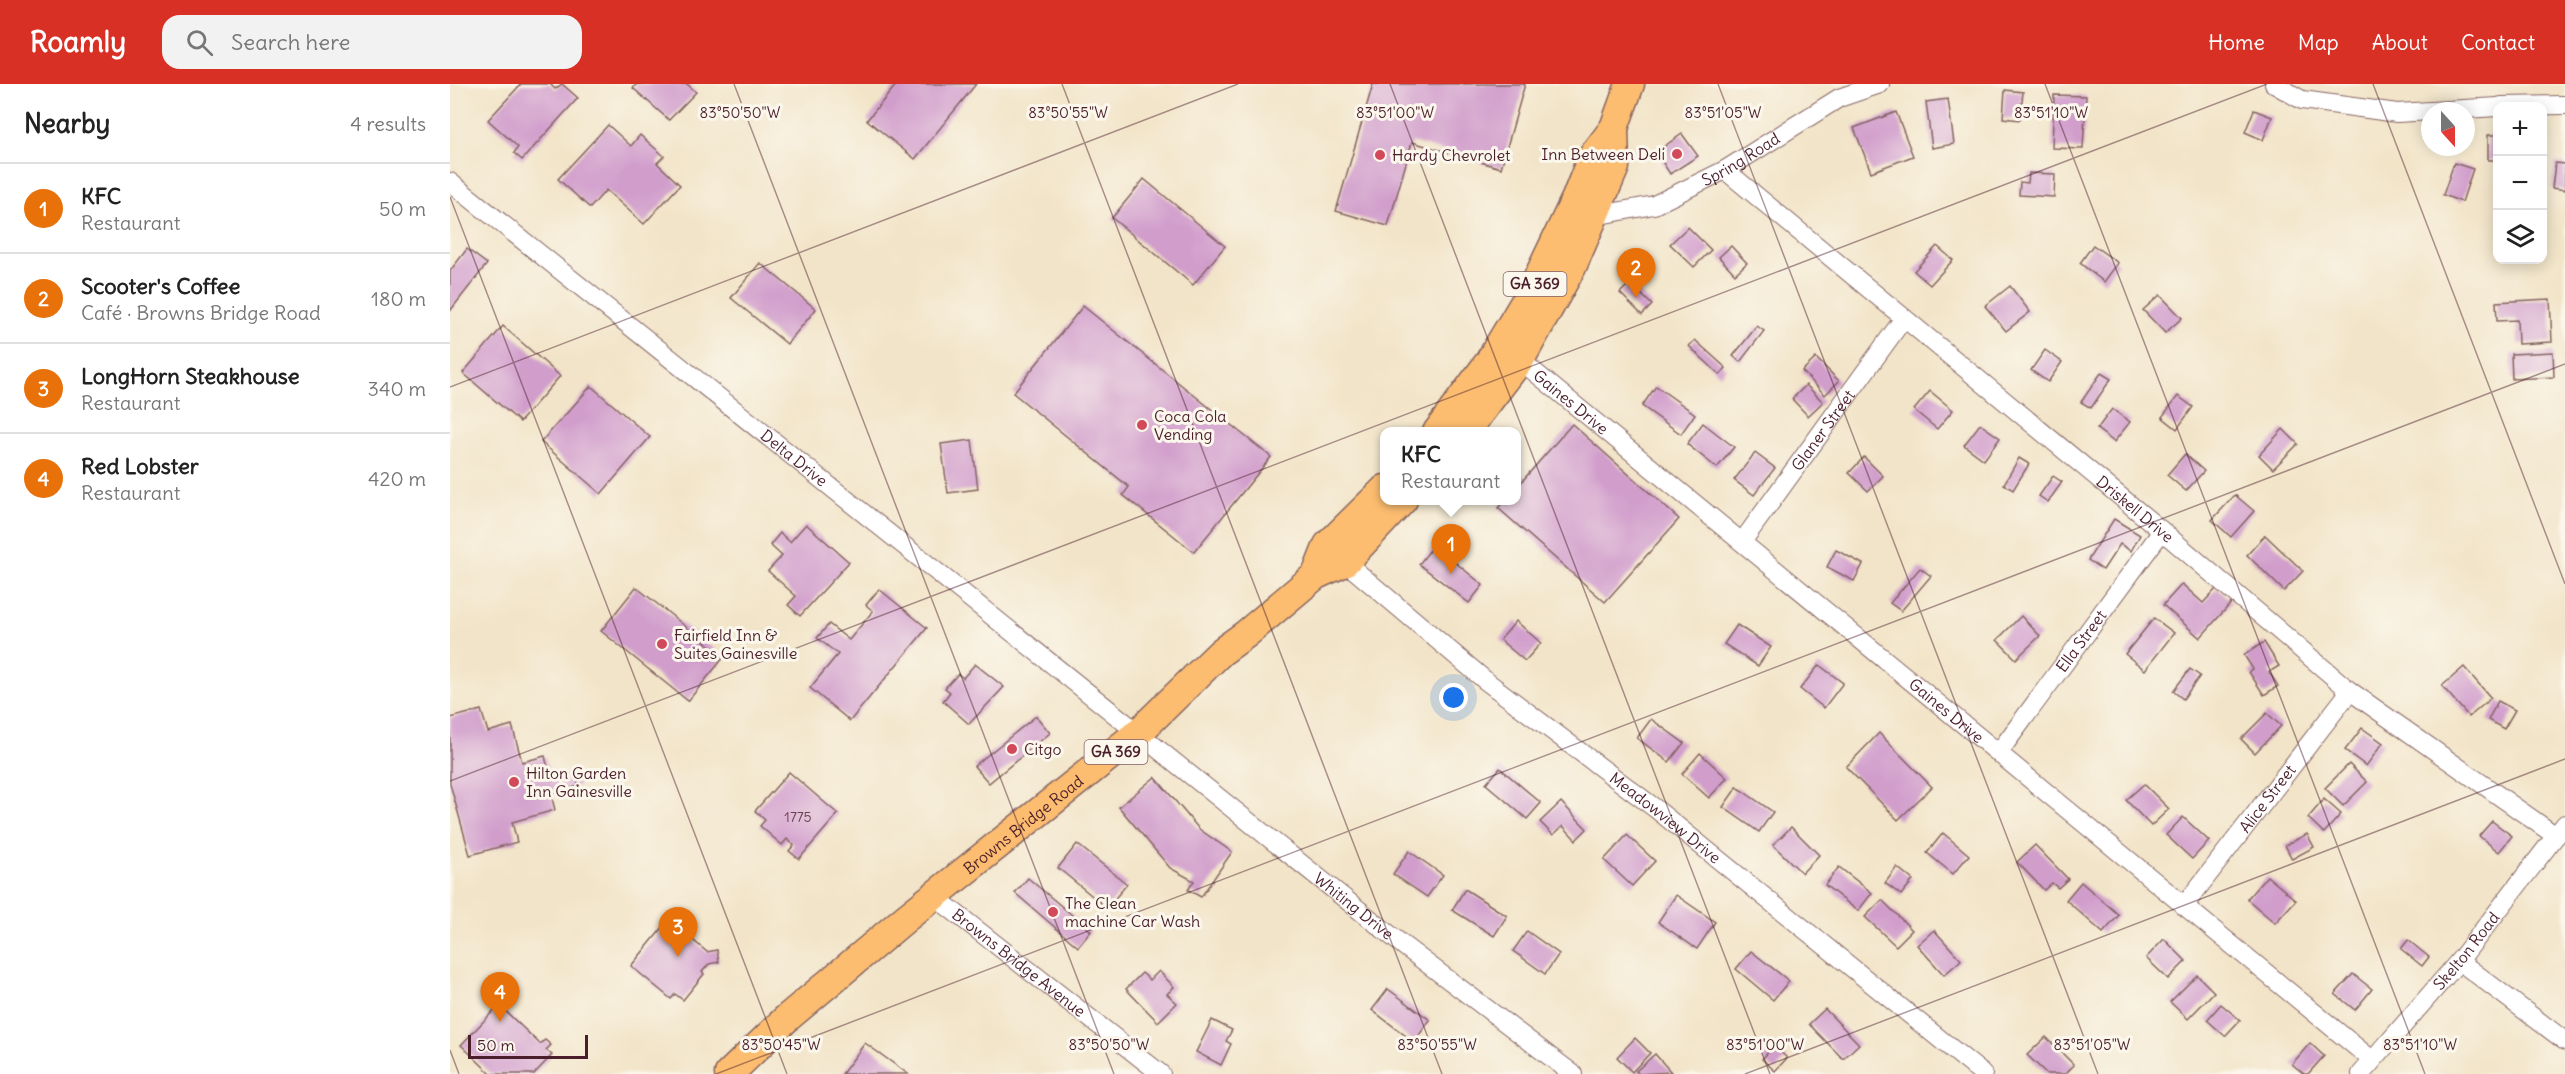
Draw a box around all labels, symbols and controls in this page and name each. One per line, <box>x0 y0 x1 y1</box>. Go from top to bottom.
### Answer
search box <box>162 15 582 69</box>
text: Roamly <box>30 24 126 60</box>
icon: search <box>183 26 216 59</box>
text: Search here <box>231 28 350 56</box>
text: Home <box>2208 29 2265 56</box>
text: Map <box>2298 29 2339 56</box>
text: About <box>2372 29 2428 56</box>
text: Contact <box>2461 29 2535 56</box>
north arrow <box>2421 102 2475 156</box>
map controls <box>2493 102 2547 264</box>
button: + <box>2493 102 2547 156</box>
text: 83°50'50"W <box>700 103 781 122</box>
text: 83°50'55"W <box>1028 103 1108 122</box>
text: 83°51'00"W <box>1356 103 1434 122</box>
text: 83°51'05"W <box>1685 103 1762 122</box>
text: 83°51'10"W <box>2014 103 2088 122</box>
text: Nearby <box>24 107 110 140</box>
text: 4 results <box>350 111 426 136</box>
street label: Spring Road <box>1698 128 1783 190</box>
place label: Inn Between Deli <box>1541 144 1665 164</box>
place label: Hardy Chevrolet <box>1392 145 1511 165</box>
marker: Inn Between Deli <box>1670 147 1684 161</box>
marker: Hardy Chevrolet <box>1373 148 1387 162</box>
button: − <box>2493 156 2547 210</box>
text: KFC <box>81 182 121 210</box>
text: 1 <box>40 196 47 221</box>
text: 50 m <box>379 196 426 221</box>
text: Restaurant <box>81 210 180 235</box>
button: layers <box>2493 210 2547 264</box>
pin: 2 <box>1616 248 1656 298</box>
text: Scooter's Coffee <box>81 272 240 300</box>
road number: GA 369 <box>1504 272 1566 296</box>
text: 2 <box>38 286 49 311</box>
text: 180 m <box>371 286 426 311</box>
text: Café · Browns Bridge Road <box>81 300 321 325</box>
text: LongHorn Steakhouse <box>81 362 300 390</box>
street label: Gaines Drive <box>1529 365 1613 439</box>
text: 3 <box>38 376 49 401</box>
text: 340 m <box>368 376 426 401</box>
street label: Glaner Street <box>1787 385 1859 475</box>
text: Restaurant <box>81 390 180 415</box>
place label: Coca Cola Vending <box>1154 406 1226 444</box>
marker: Coca Cola Vending <box>1135 418 1149 432</box>
street label: Delta Drive <box>757 425 832 490</box>
popup <box>1380 427 1521 505</box>
text: KFC <box>1401 440 1441 468</box>
text: Red Lobster <box>81 452 199 480</box>
text: 4 <box>38 466 49 491</box>
text: 420 m <box>368 466 426 491</box>
text: Restaurant <box>1401 468 1500 493</box>
street label: Driskell Drive <box>2092 471 2178 547</box>
text: Restaurant <box>81 480 180 505</box>
pin: 1 <box>1432 524 1470 574</box>
street label: Ella Street <box>2051 605 2111 676</box>
place label: Fairfield Inn & Suites Gainesville <box>674 625 797 663</box>
marker: Fairfield Inn & Suites Gainesville <box>655 637 669 651</box>
street label: Gaines Drive <box>1905 674 1988 747</box>
your location <box>1439 683 1468 712</box>
place label: Citgo <box>1024 739 1061 759</box>
road number: GA 369 <box>1084 740 1148 764</box>
marker: Citgo <box>1005 742 1019 756</box>
street label: Alice Street <box>2235 760 2300 836</box>
place label: Hilton Garden Inn Gainesville <box>526 763 632 801</box>
street label: Meadowview Drive <box>1606 768 1725 868</box>
street label: Browns Bridge Road <box>959 771 1087 878</box>
marker: Hilton Garden Inn Gainesville <box>507 775 521 789</box>
house number: 1775 <box>784 808 812 826</box>
street label: Whiting Drive <box>1310 868 1398 944</box>
place label: The Clean machine Car Wash <box>1065 893 1200 931</box>
street label: Browns Bridge Avenue <box>948 904 1090 1021</box>
marker: The Clean machine Car Wash <box>1046 905 1060 919</box>
pin: 3 <box>658 908 698 957</box>
street label: Skelton Road <box>2429 908 2503 994</box>
pin: 4 <box>481 972 520 1022</box>
scale bar <box>468 1032 588 1060</box>
text: 50 m <box>477 1035 515 1055</box>
text: 83°50'45"W <box>741 1035 821 1054</box>
text: 83°50'50"W <box>1069 1035 1150 1054</box>
text: 83°50'55"W <box>1397 1035 1477 1054</box>
text: 83°51'00"W <box>1726 1035 1804 1054</box>
text: 83°51'05"W <box>2054 1035 2131 1054</box>
text: 83°51'10"W <box>2383 1035 2457 1054</box>

